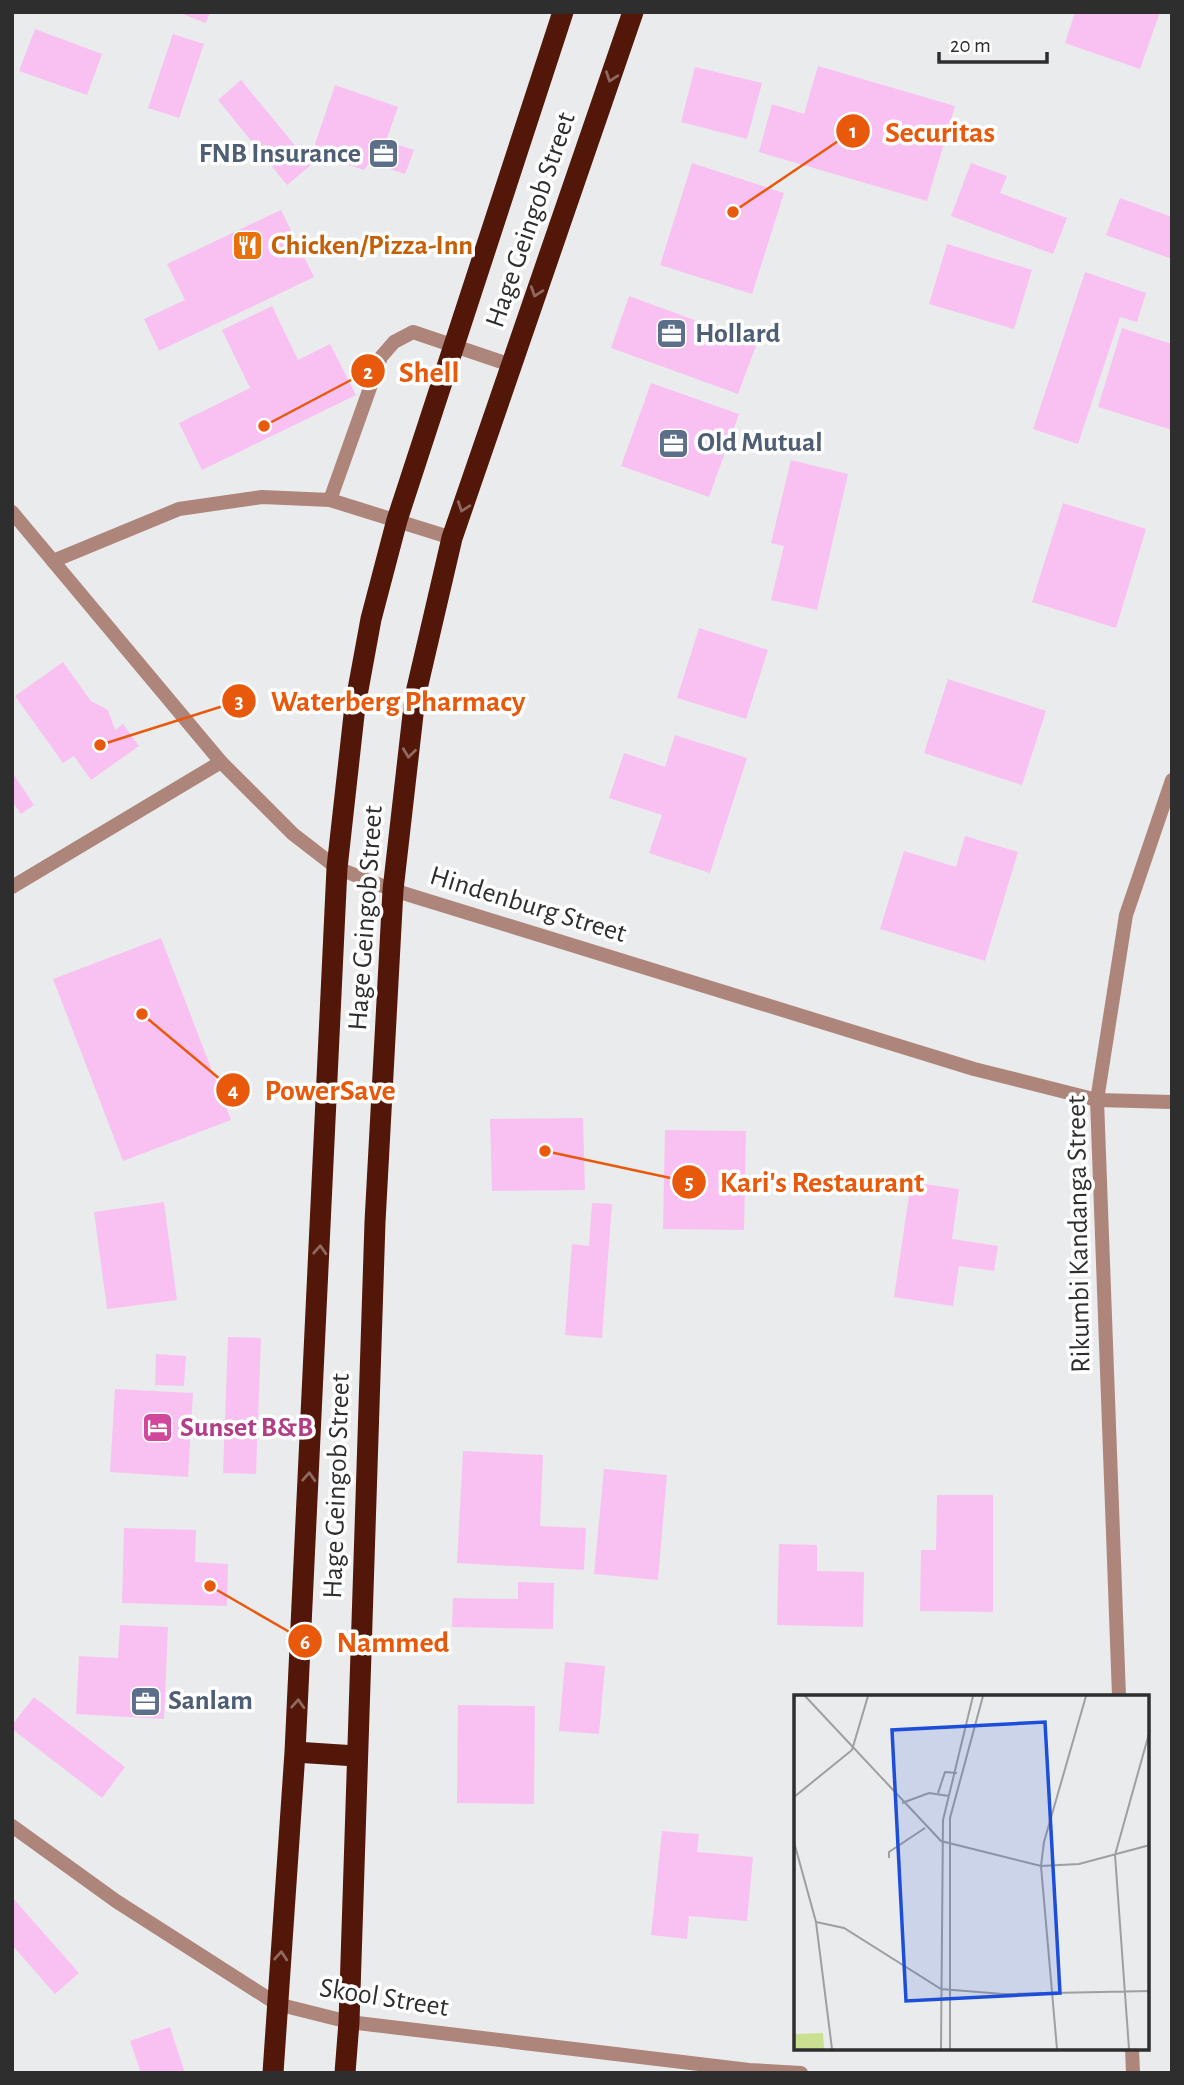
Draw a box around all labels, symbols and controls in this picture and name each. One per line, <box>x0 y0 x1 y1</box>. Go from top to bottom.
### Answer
scale bar <box>939 21 1048 65</box>
text: 20 m <box>950 35 991 56</box>
one-way arrow <box>605 70 619 82</box>
callout: Securitas <box>836 106 1009 157</box>
street label: Hage Geingob Street <box>481 109 581 331</box>
text: Securitas <box>885 118 995 148</box>
text: 1 <box>849 121 857 142</box>
office icon: FNB Insurance <box>367 137 401 171</box>
place label: FNB Insurance <box>199 140 361 168</box>
restaurant icon: Chicken/Pizza-Inn <box>231 229 265 263</box>
place label: Chicken/Pizza-Inn <box>271 232 473 260</box>
one-way arrow <box>530 285 544 297</box>
office icon: Hollard <box>655 317 689 351</box>
place label: Hollard <box>695 320 781 348</box>
callout: Shell <box>350 346 474 397</box>
text: Shell <box>399 358 459 388</box>
text: 2 <box>363 362 373 383</box>
office icon: Old Mutual <box>657 426 691 460</box>
place label: Old Mutual <box>697 429 823 457</box>
one-way arrow <box>457 500 471 513</box>
callout: Waterberg Pharmacy <box>222 675 539 726</box>
text: Waterberg Pharmacy <box>271 687 526 717</box>
text: 3 <box>234 691 244 712</box>
one-way arrow <box>401 747 416 759</box>
street label: Hage Geingob Street <box>344 805 388 1031</box>
street label: Hindenburg Street <box>426 862 630 948</box>
callout: PowerSave <box>215 1064 409 1115</box>
text: PowerSave <box>264 1076 396 1106</box>
text: 4 <box>228 1080 238 1101</box>
street label: Rikumbi Kandanga Street <box>1063 1095 1095 1373</box>
callout: Kari's Restaurant <box>671 1156 939 1207</box>
text: Kari's Restaurant <box>720 1168 924 1198</box>
text: 5 <box>684 1172 694 1193</box>
one-way arrow <box>312 1244 327 1255</box>
street label: Hage Geingob Street <box>319 1373 355 1599</box>
hotel icon: Sunset B&B <box>140 1411 174 1445</box>
place label: Sunset B&B <box>180 1414 313 1442</box>
one-way arrow <box>301 1471 316 1482</box>
callout: Nammed <box>287 1616 463 1667</box>
text: Nammed <box>337 1628 450 1658</box>
text: 6 <box>300 1632 310 1653</box>
office icon: Sanlam <box>128 1684 162 1718</box>
place label: Sanlam <box>168 1687 253 1715</box>
inset map <box>794 1695 1149 2050</box>
one-way arrow <box>290 1699 305 1710</box>
one-way arrow <box>273 1950 288 1961</box>
street label: Skool Street <box>318 1974 451 2022</box>

